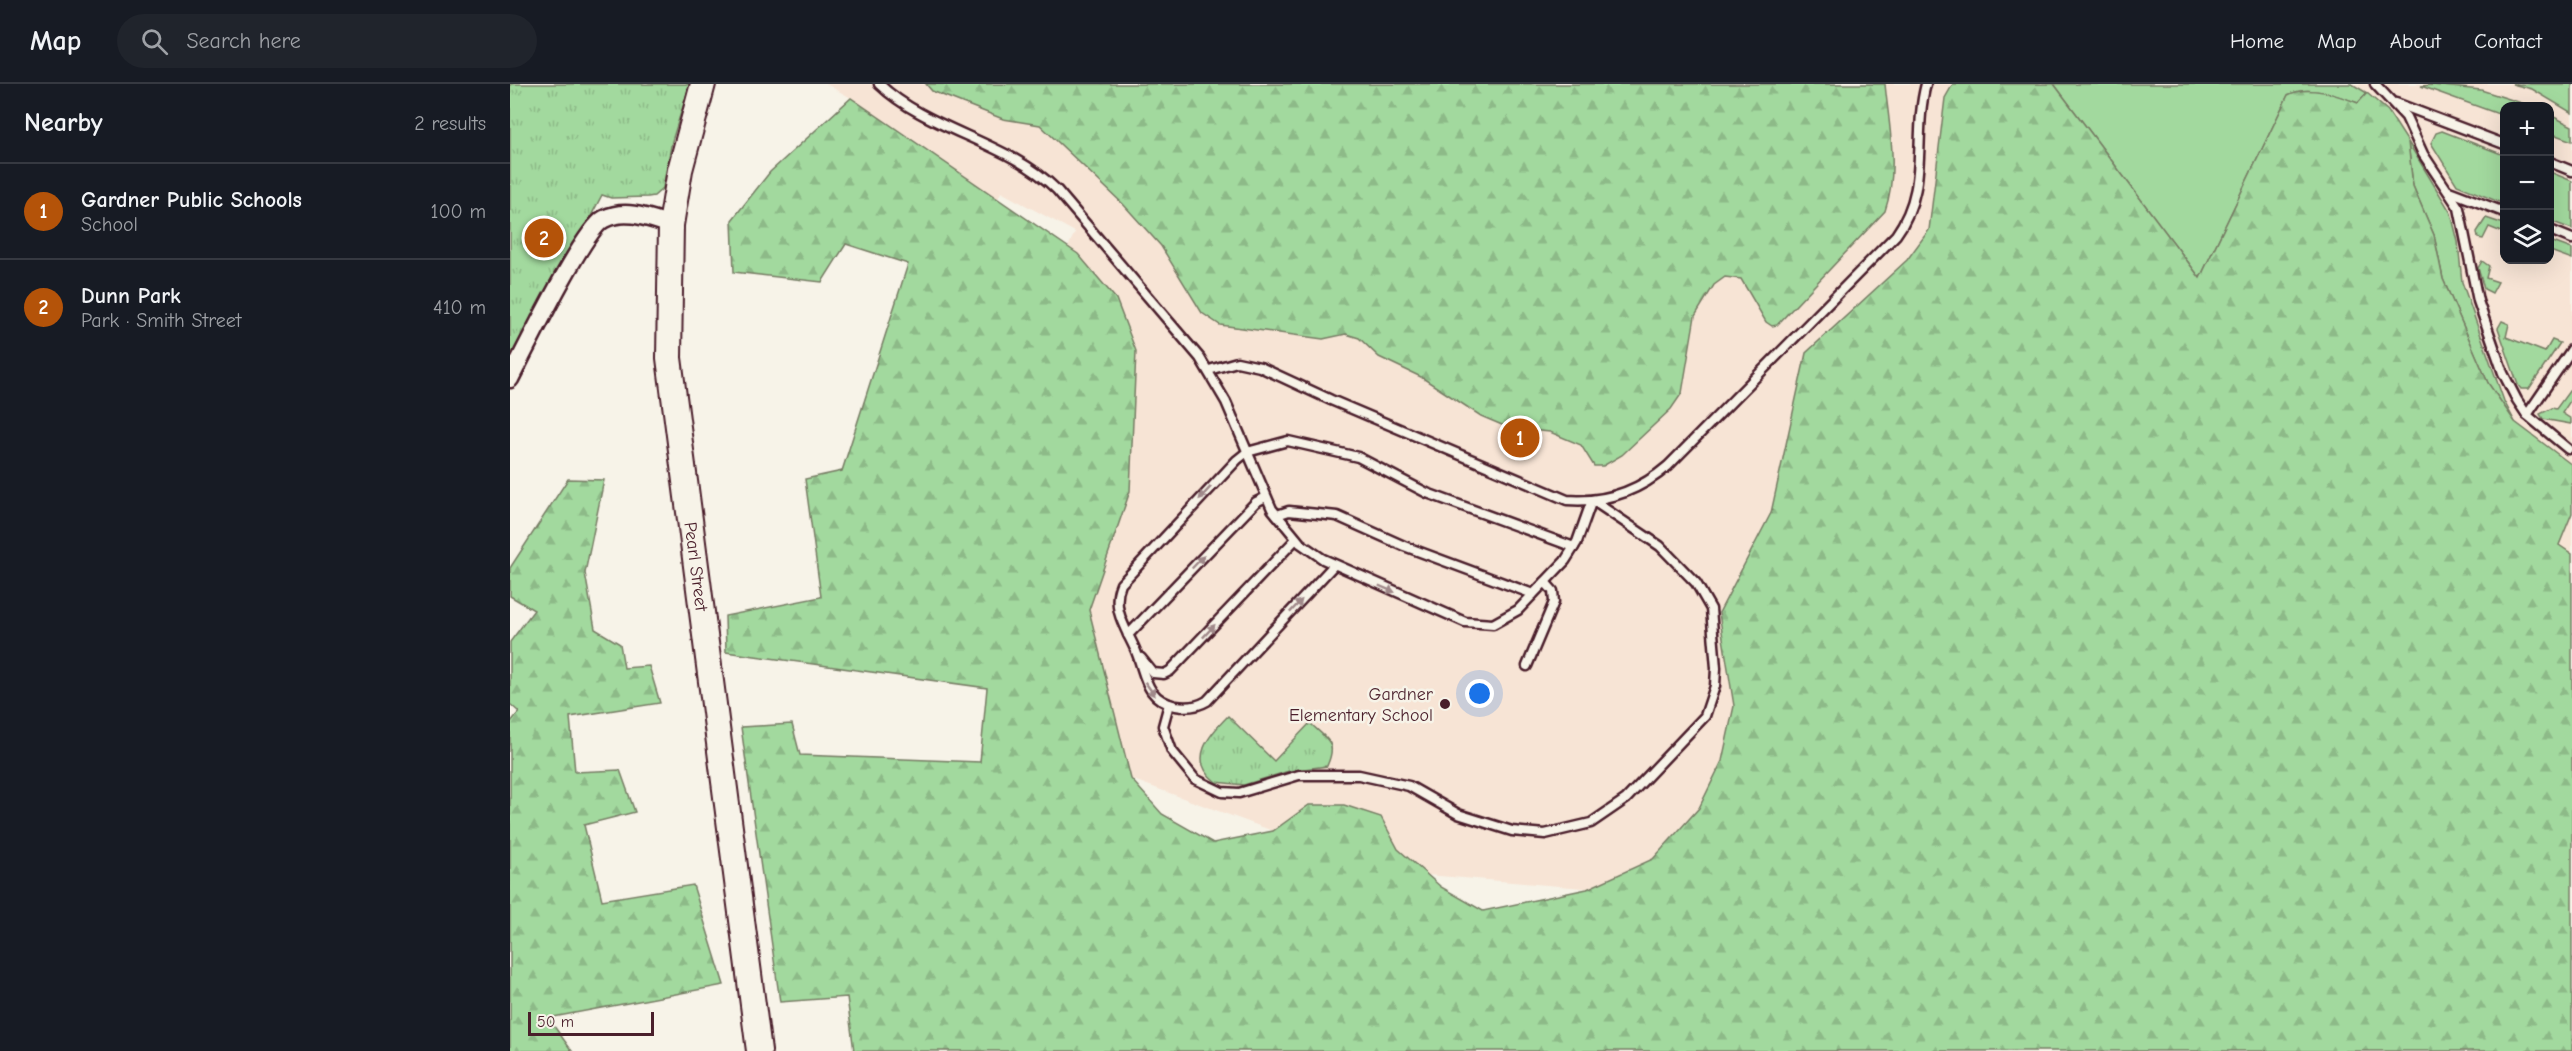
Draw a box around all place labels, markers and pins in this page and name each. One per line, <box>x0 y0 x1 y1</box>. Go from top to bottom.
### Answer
pin: 2 <box>525 216 564 260</box>
pin: 1 <box>1500 416 1540 460</box>
place label: Gardner Elementary School <box>1289 684 1434 726</box>
marker: Gardner Elementary School <box>1438 697 1452 711</box>

